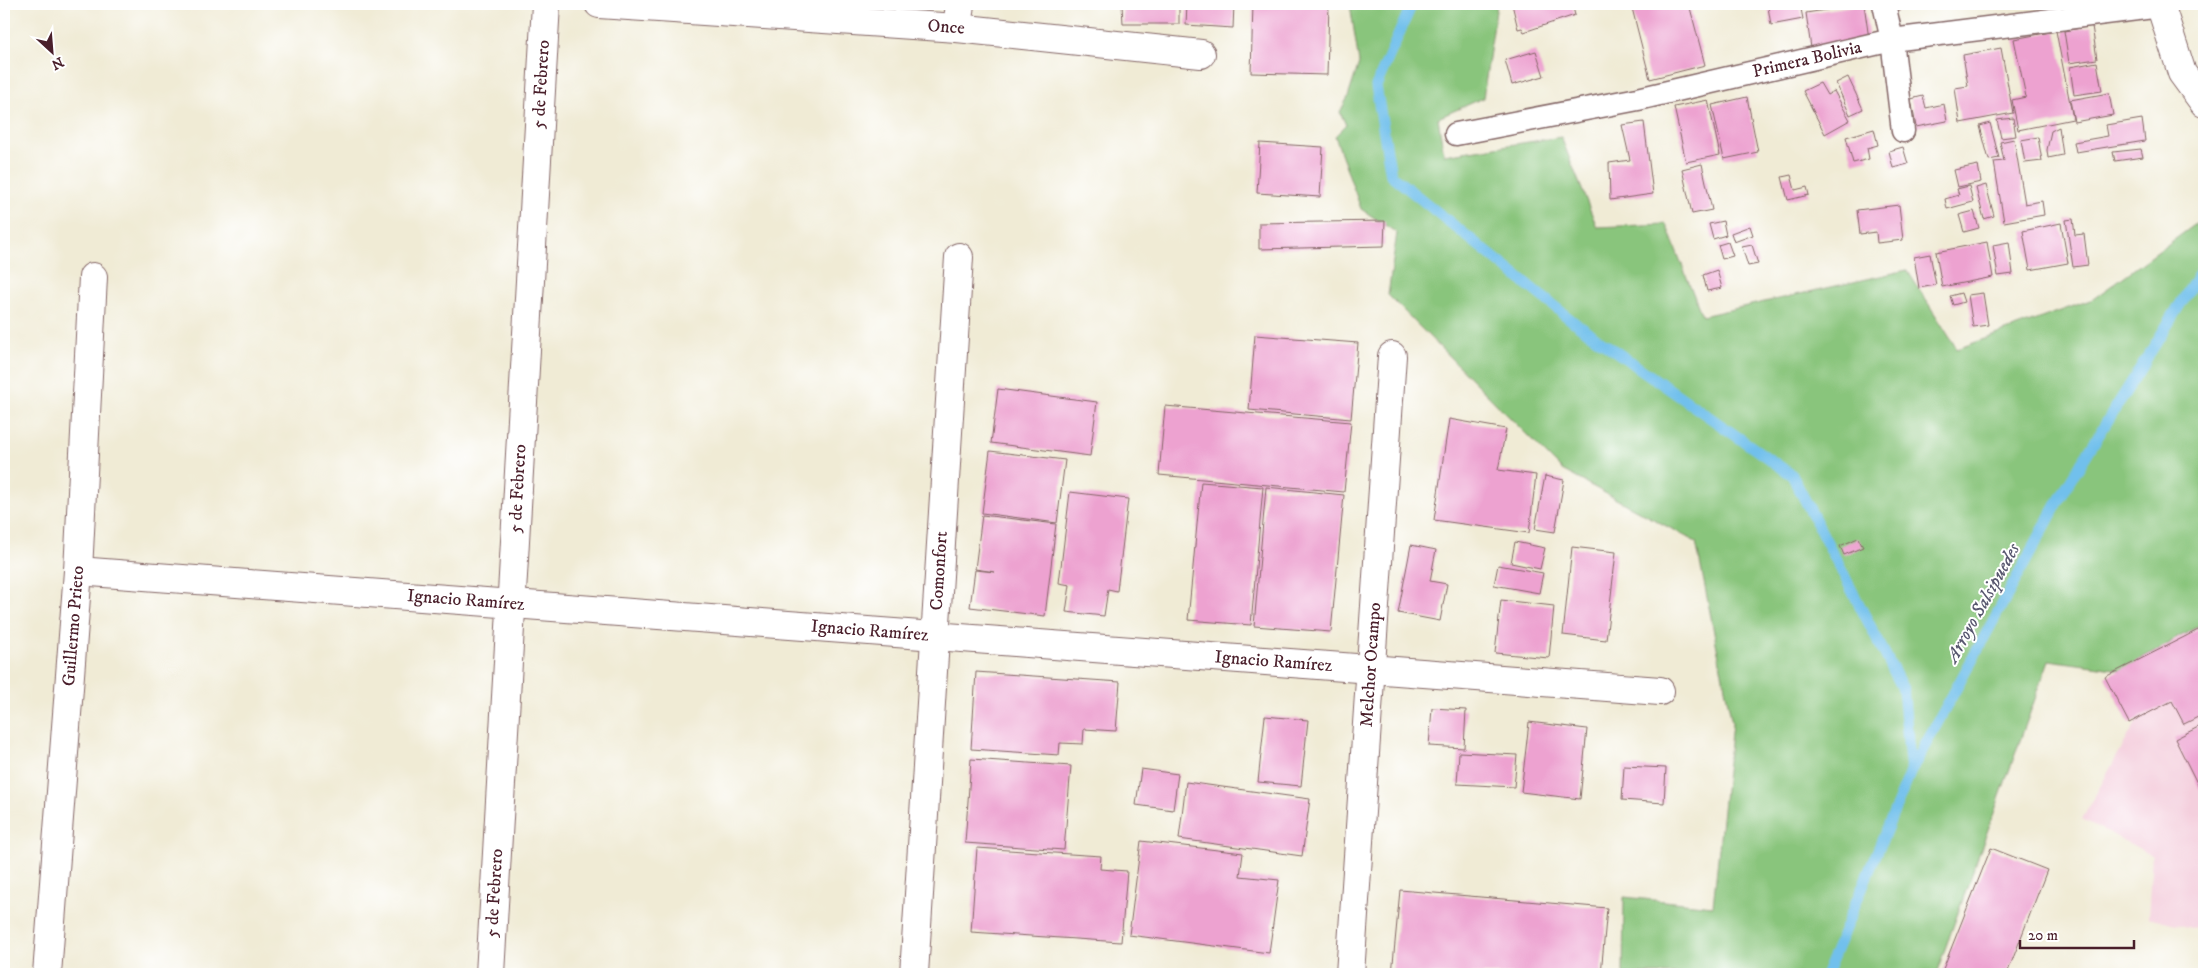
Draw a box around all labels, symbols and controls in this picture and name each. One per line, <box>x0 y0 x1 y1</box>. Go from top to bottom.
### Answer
street label: Once <box>927 15 966 40</box>
north arrow <box>28 28 78 78</box>
street label: Primera Bolivia <box>1750 36 1864 83</box>
street label: 5 de Febrero <box>528 39 555 130</box>
text: N <box>48 52 66 74</box>
street label: 5 de Febrero <box>504 443 532 534</box>
street label: Comonfort <box>926 530 953 611</box>
water label: Arroyo Salsipuedes <box>1940 538 2027 669</box>
street label: Guillermo Prieto <box>58 565 89 687</box>
street label: Ignacio Ramírez <box>406 585 526 616</box>
street label: Melchor Ocampo <box>1356 601 1386 728</box>
street label: Ignacio Ramírez <box>810 616 930 647</box>
street label: Ignacio Ramírez <box>1214 646 1333 677</box>
street label: 5 de Febrero <box>481 848 508 938</box>
scale bar <box>2020 918 2134 950</box>
text: 20 m <box>2028 926 2058 945</box>

